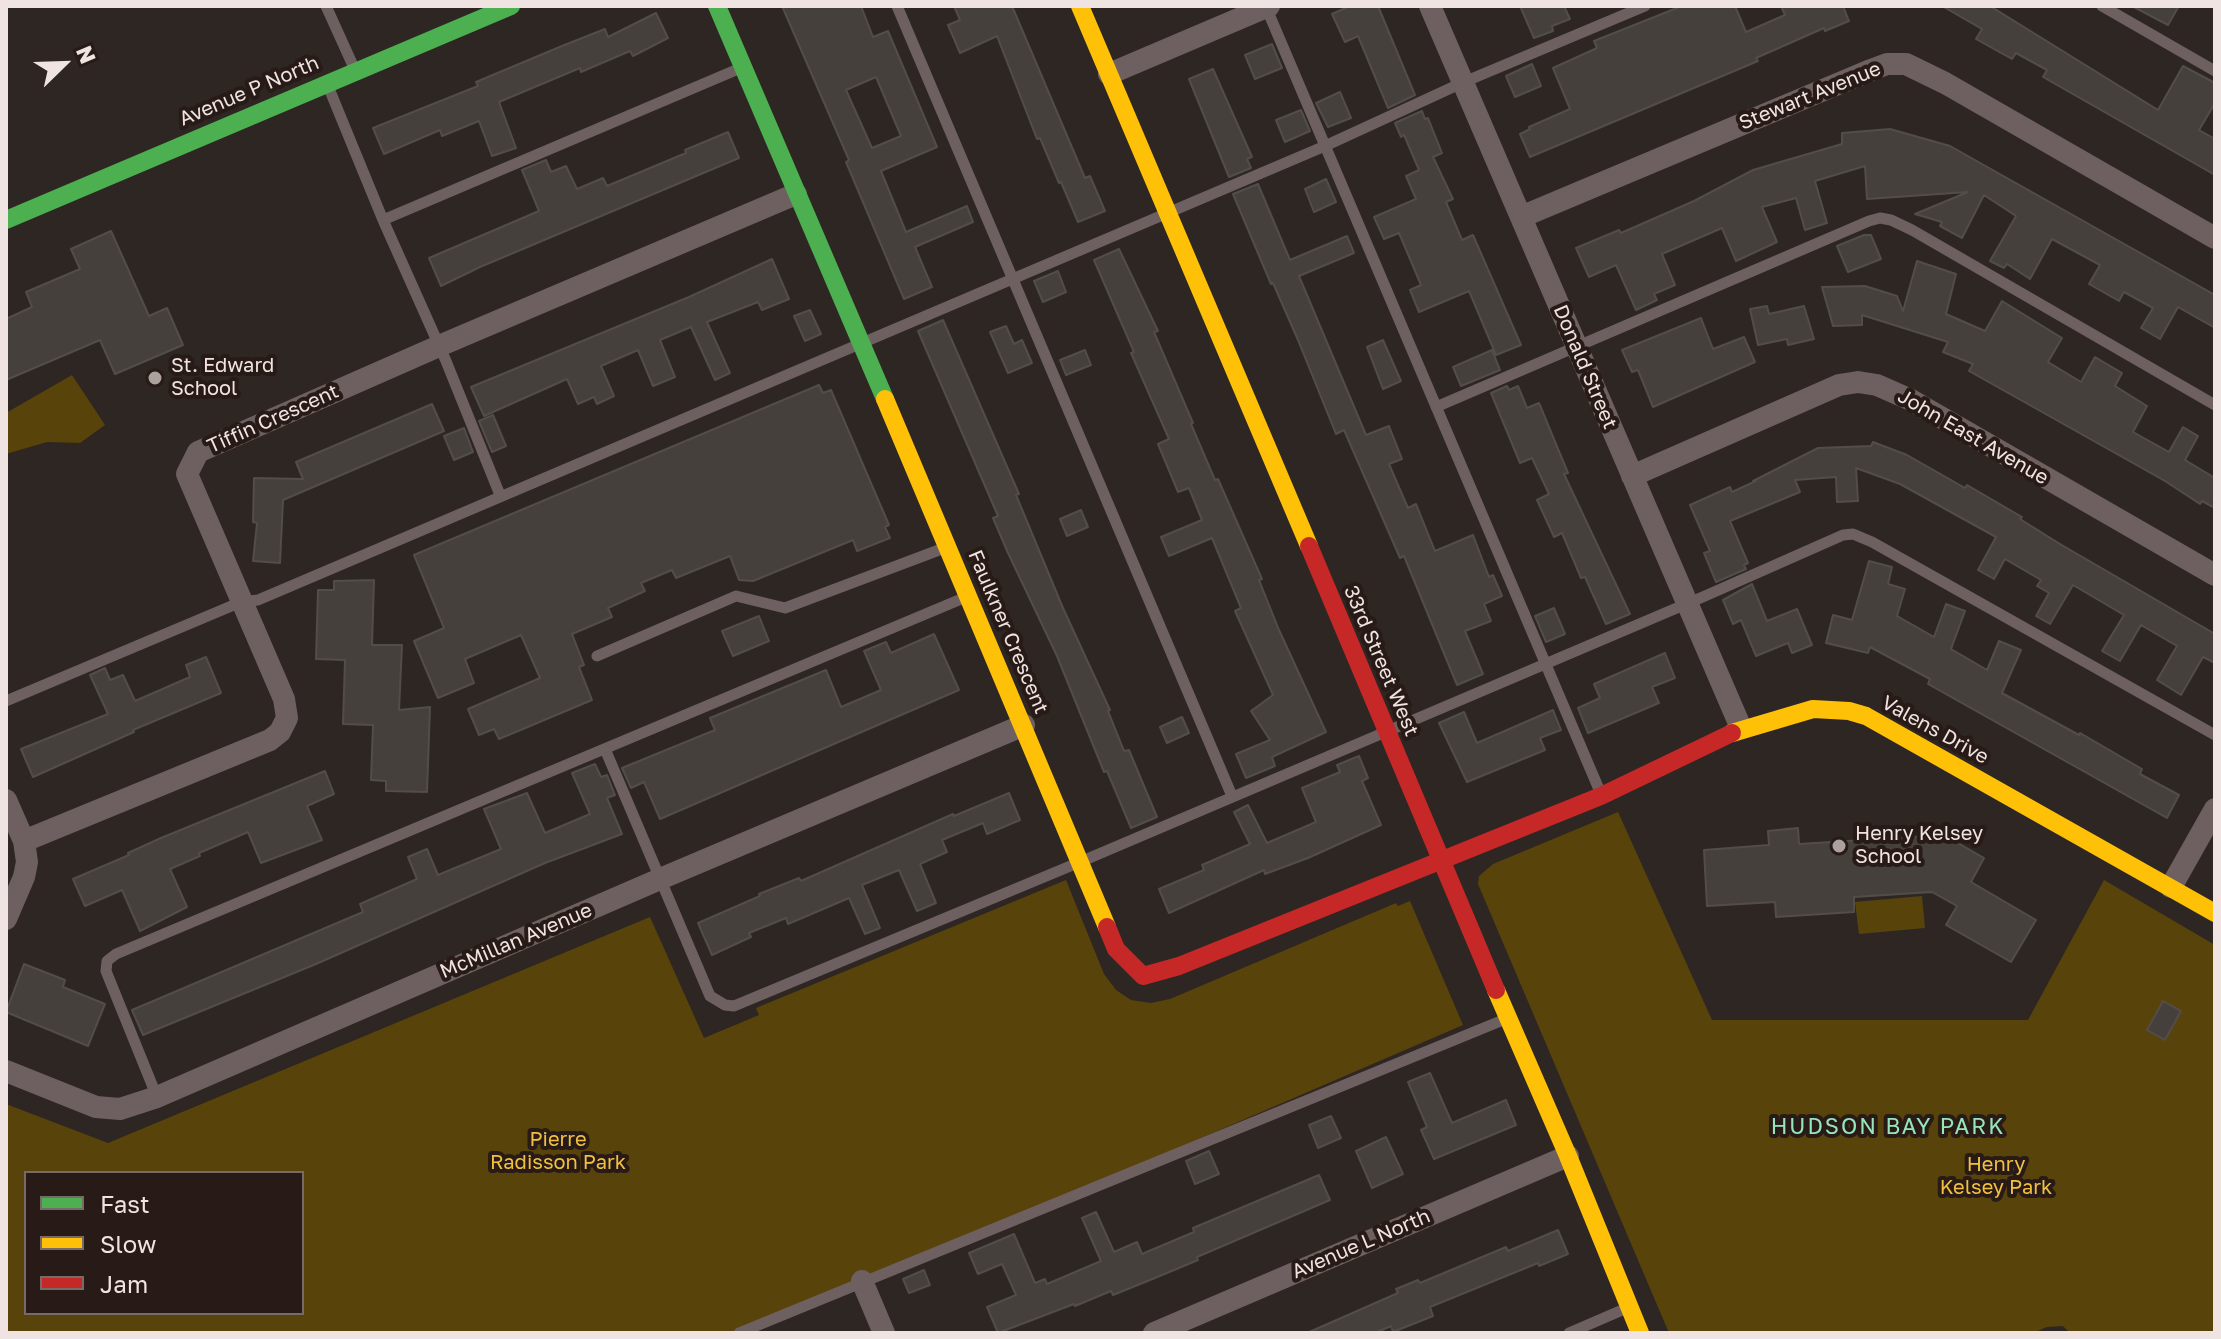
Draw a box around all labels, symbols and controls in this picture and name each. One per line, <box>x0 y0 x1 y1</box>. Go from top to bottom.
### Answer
north arrow <box>24 24 104 104</box>
text: N <box>71 41 102 67</box>
street label: Avenue P North <box>176 51 322 131</box>
street label: Stewart Avenue <box>1736 57 1884 135</box>
street label: Donald Street <box>1548 301 1622 433</box>
place label: St. Edward School <box>171 354 274 401</box>
marker: St. Edward School <box>146 369 164 387</box>
street label: Tiffin Crescent <box>204 379 342 459</box>
street label: John East Avenue <box>1893 384 2053 490</box>
street label: Faulkner Crescent <box>963 547 1053 717</box>
street label: 33rd Street West <box>1338 582 1424 740</box>
street label: Valens Drive <box>1877 691 1993 769</box>
place label: Henry Kelsey School <box>1855 822 1983 869</box>
marker: Henry Kelsey School <box>1830 837 1848 855</box>
street label: McMillan Avenue <box>436 898 596 984</box>
district label: HUDSON BAY PARK <box>1771 1114 2005 1140</box>
park label: Pierre Radisson Park <box>490 1128 626 1175</box>
park label: Henry Kelsey Park <box>1940 1153 2052 1200</box>
legend <box>24 1171 304 1315</box>
text: Fast <box>100 1189 150 1218</box>
street label: Avenue L North <box>1288 1204 1434 1284</box>
text: Slow <box>100 1229 156 1258</box>
text: Jam <box>100 1269 148 1298</box>

